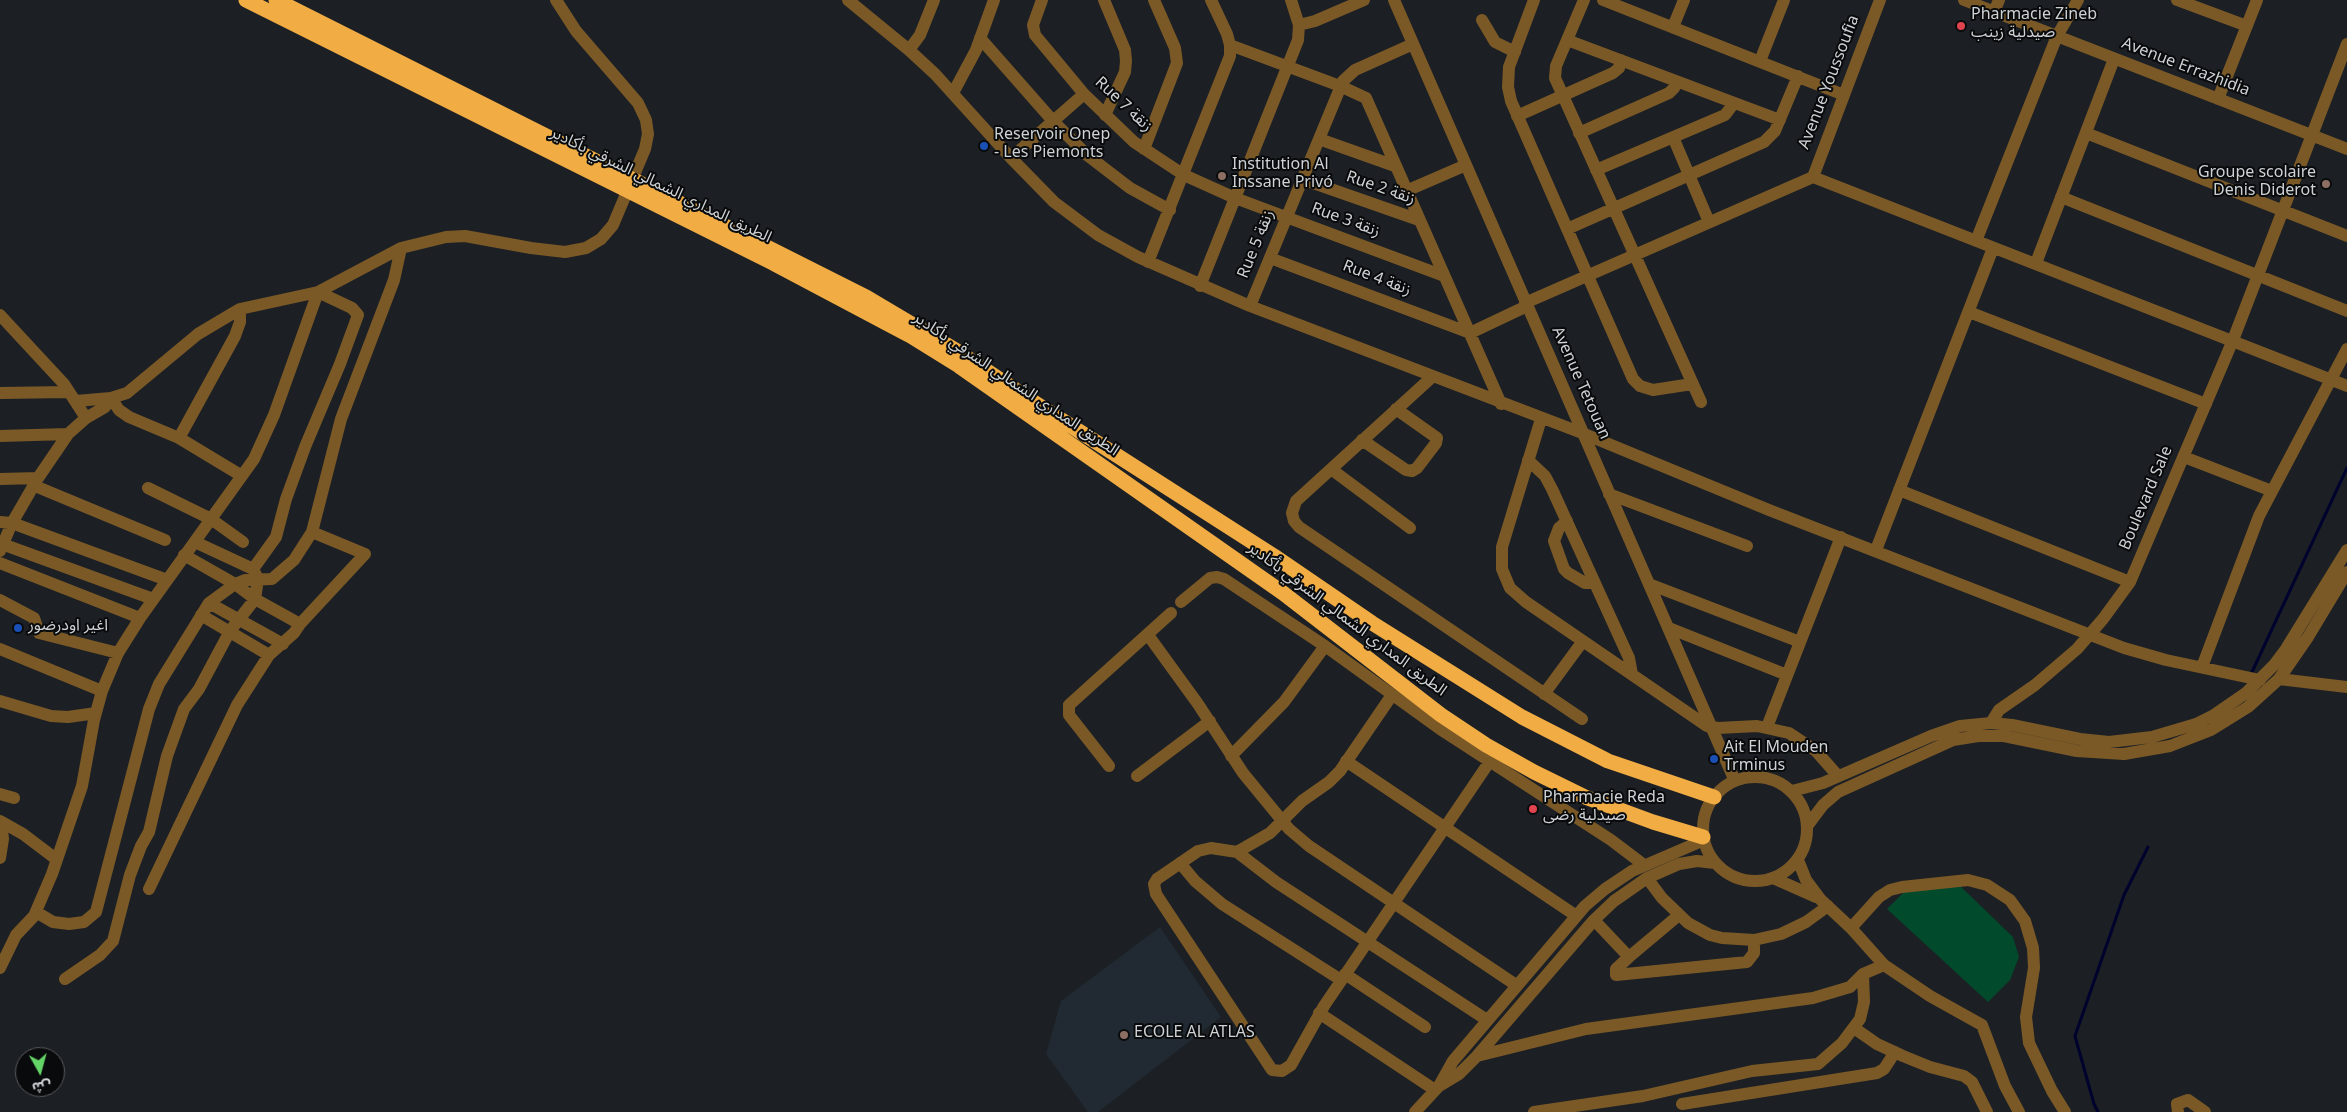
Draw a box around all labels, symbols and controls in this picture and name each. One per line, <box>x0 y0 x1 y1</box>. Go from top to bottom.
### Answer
place label: Pharmacie Zineb صيدلية زينب <box>1971 7 2097 45</box>
street label: Avenue Youssoufia <box>1797 13 1865 153</box>
marker: Pharmacie Zineb صيدلية زينب <box>1955 20 1967 32</box>
street label: Avenue Errazhidia <box>2118 36 2252 102</box>
street label: Rue 7 زنقة <box>1089 75 1155 137</box>
street label: الطريق المداري الشمالي الشرقي بأكادير <box>546 125 774 249</box>
place label: Reservoir Onep - Les Piemonts <box>994 127 1110 165</box>
marker: Reservoir Onep - Les Piemonts <box>978 140 990 152</box>
place label: Institution Al Inssane Privó <box>1232 157 1333 195</box>
place label: Groupe scolaire Denis Diderot <box>2198 165 2316 203</box>
street label: Rue 2 زنقة <box>1343 169 1417 211</box>
marker: Institution Al Inssane Privó <box>1216 170 1228 182</box>
marker: Groupe scolaire Denis Diderot <box>2320 178 2332 190</box>
street label: Rue 3 زنقة <box>1308 201 1382 243</box>
street label: Rue 5 زنقة <box>1236 208 1280 282</box>
street label: Rue 4 زنقة <box>1339 258 1413 302</box>
street label: الطريق المداري الشمالي الشرقي بأكادير <box>909 310 1121 462</box>
street label: Avenue Tetouan <box>1546 325 1612 443</box>
street label: Boulevard Sale <box>2117 444 2179 554</box>
street label: الطريق المداري الشمالي الشرقي بأكادير <box>1243 540 1449 702</box>
place label: اغير اودرضور <box>28 618 108 638</box>
marker: اغير اودرضور <box>12 622 24 634</box>
place label: Ait El Mouden Trminus <box>1724 740 1828 778</box>
marker: Ait El Mouden Trminus <box>1708 753 1720 765</box>
place label: Pharmacie Reda صيدلية رضى <box>1543 790 1665 828</box>
marker: Pharmacie Reda صيدلية رضى <box>1527 803 1539 815</box>
place label: ECOLE AL ATLAS <box>1134 1025 1255 1045</box>
marker: ECOLE AL ATLAS <box>1118 1029 1130 1041</box>
north arrow <box>15 1047 65 1097</box>
text: ش <box>30 1071 53 1102</box>

